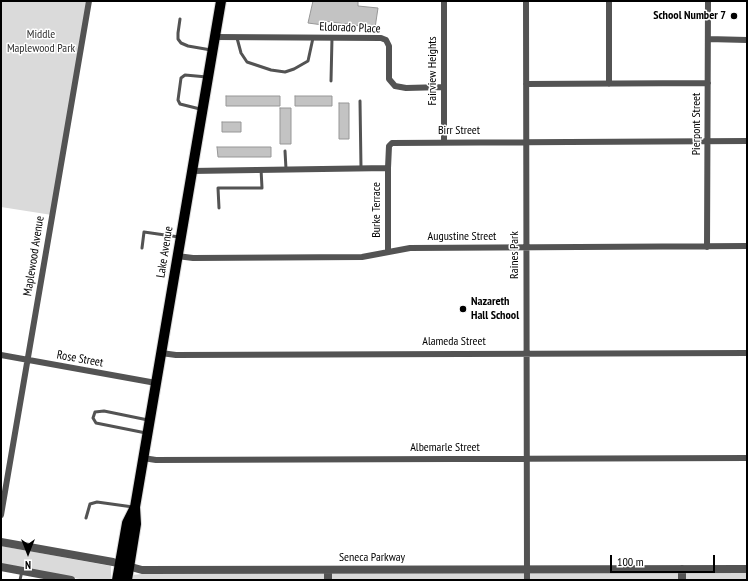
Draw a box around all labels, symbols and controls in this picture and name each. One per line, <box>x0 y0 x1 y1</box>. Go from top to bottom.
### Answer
place label: School Number 7 <box>653 9 726 23</box>
marker: School Number 7 <box>729 11 739 21</box>
street label: Eldorado Place <box>319 20 381 36</box>
park label: Middle Maplewood Park <box>7 28 75 56</box>
street label: Fairview Heights <box>426 36 440 106</box>
street label: Pierpont Street <box>690 93 704 155</box>
street label: Birr Street <box>438 124 480 138</box>
street label: Burke Terrace <box>370 182 384 238</box>
street label: Maplewood Avenue <box>21 215 47 297</box>
street label: Lake Avenue <box>154 225 176 279</box>
street label: Augustine Street <box>428 230 496 244</box>
street label: Raines Park <box>508 231 522 279</box>
place label: Nazareth Hall School <box>471 295 519 323</box>
marker: Nazareth Hall School <box>458 304 468 314</box>
street label: Alameda Street <box>422 335 486 349</box>
street label: Rose Street <box>56 348 104 370</box>
street label: Albemarle Street <box>410 441 480 455</box>
north arrow <box>8 533 48 573</box>
scale bar <box>612 547 717 573</box>
street label: Seneca Parkway <box>339 551 405 565</box>
text: 100 m <box>617 554 644 569</box>
text: N <box>25 558 31 572</box>

